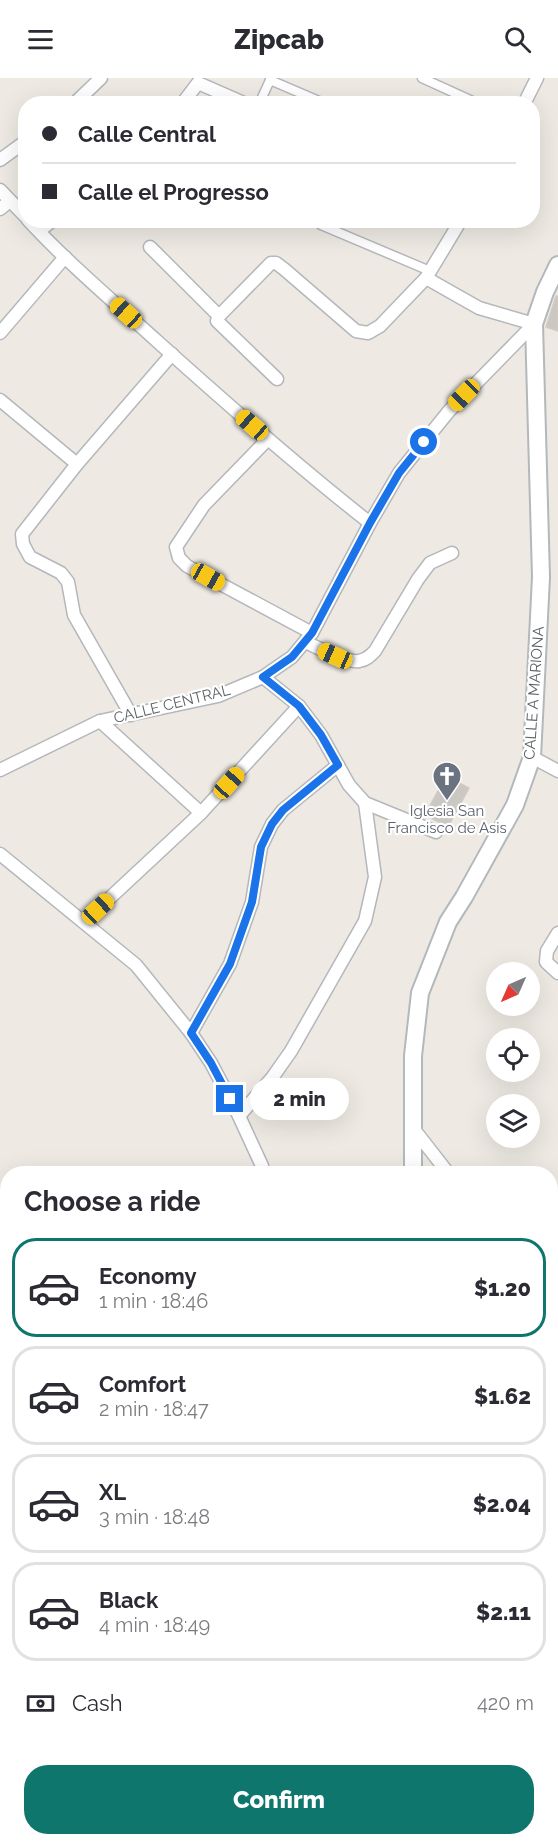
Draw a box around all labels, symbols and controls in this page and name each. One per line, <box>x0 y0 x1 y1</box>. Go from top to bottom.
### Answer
icon: menu <box>24 23 57 56</box>
icon: search <box>501 23 534 56</box>
text: Zipcab <box>234 24 324 55</box>
text: Calle Central <box>78 121 216 147</box>
text: Calle el Progresso <box>78 179 269 205</box>
car <box>107 294 145 332</box>
car <box>445 376 483 414</box>
car <box>233 406 271 444</box>
route start <box>410 428 437 455</box>
car <box>188 560 228 594</box>
street label: CALLE A MARIONA <box>520 626 548 760</box>
car <box>315 640 355 672</box>
street label: CALLE CENTRAL <box>112 681 232 727</box>
church icon: Iglesia San Francisco de Asis <box>431 760 463 802</box>
car <box>210 764 248 802</box>
place label: Iglesia San Francisco de Asis <box>387 802 507 837</box>
car <box>79 890 117 928</box>
north arrow <box>486 962 540 1016</box>
map controls <box>486 962 540 1148</box>
button: locate <box>486 1028 540 1082</box>
callout: 2 min <box>251 1078 350 1120</box>
route end <box>216 1085 243 1112</box>
text: 2 min <box>273 1087 326 1111</box>
button: layers <box>486 1094 540 1148</box>
text: Choose a ride <box>24 1186 200 1217</box>
icon: car <box>27 1261 81 1315</box>
text: Economy <box>99 1263 197 1289</box>
text: $1.20 <box>474 1275 531 1301</box>
text: 1 min · 18:46 <box>99 1289 208 1313</box>
icon: car <box>27 1369 81 1423</box>
text: Comfort <box>99 1371 186 1397</box>
text: $1.62 <box>474 1383 531 1409</box>
text: 2 min · 18:47 <box>99 1397 209 1421</box>
icon: car <box>27 1477 81 1531</box>
text: XL <box>99 1479 126 1505</box>
text: $2.04 <box>473 1491 531 1517</box>
text: 3 min · 18:48 <box>99 1505 210 1529</box>
icon: car <box>27 1585 81 1639</box>
text: Black <box>99 1587 158 1613</box>
text: $2.11 <box>476 1599 531 1625</box>
text: 4 min · 18:49 <box>99 1613 210 1637</box>
icon: cash <box>24 1687 57 1720</box>
text: Cash <box>72 1690 123 1716</box>
text: 420 m <box>477 1691 534 1715</box>
button: Confirm <box>24 1765 534 1834</box>

